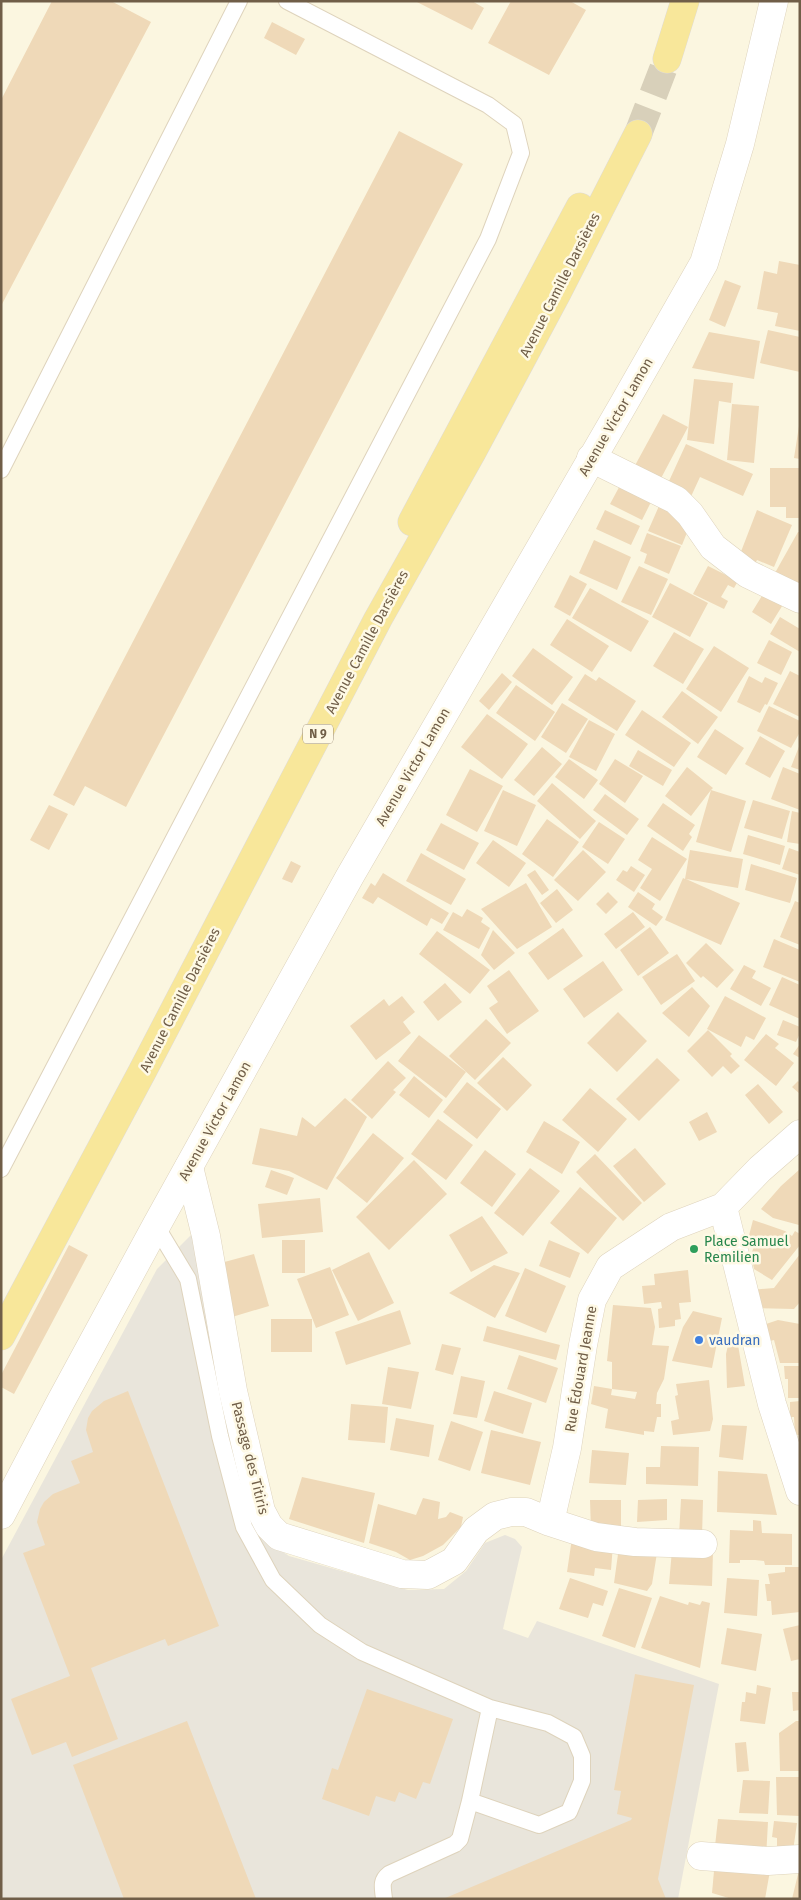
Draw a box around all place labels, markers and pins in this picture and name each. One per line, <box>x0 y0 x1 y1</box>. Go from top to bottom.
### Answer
place label: Place Samuel Remilien <box>704 1233 789 1266</box>
marker: Place Samuel Remilien <box>688 1243 700 1255</box>
place label: vaudran <box>709 1332 761 1349</box>
marker: vaudran <box>693 1334 705 1346</box>

